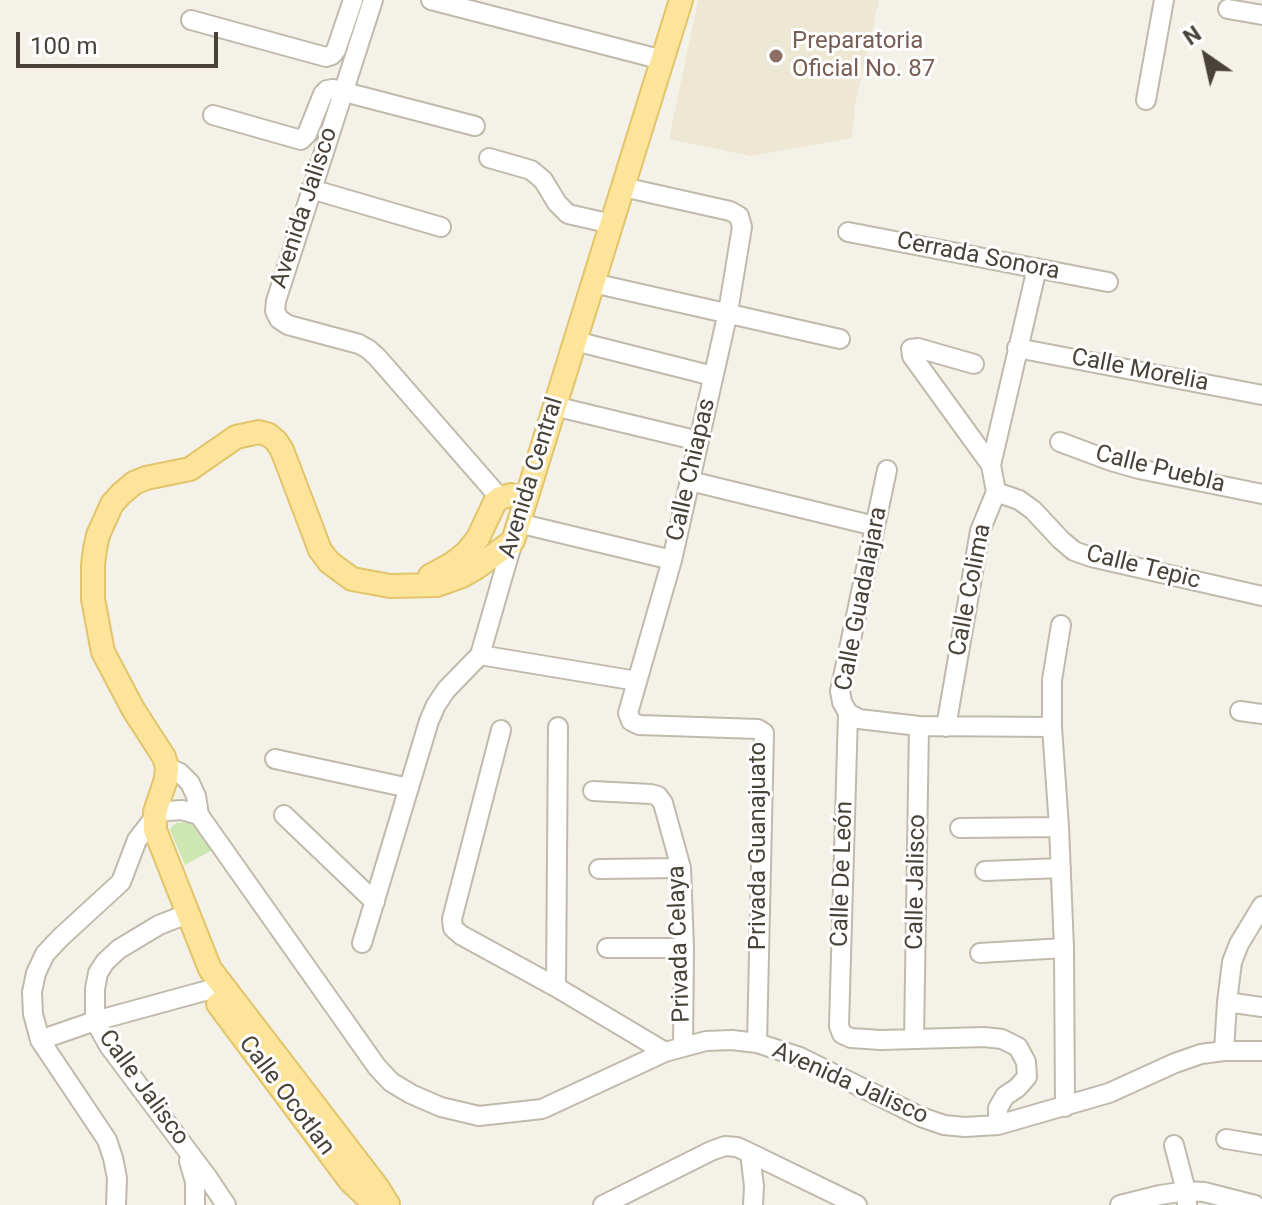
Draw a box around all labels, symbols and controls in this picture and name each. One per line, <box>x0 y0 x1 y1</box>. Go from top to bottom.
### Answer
scale bar <box>20 16 222 66</box>
north arrow <box>1166 16 1246 96</box>
text: N <box>1179 21 1206 50</box>
place label: Preparatoria Oficial No. 87 <box>792 28 935 84</box>
text: 100 m <box>30 32 97 60</box>
marker: Preparatoria Oficial No. 87 <box>767 47 785 65</box>
street label: Avenida Jalisco <box>265 124 345 292</box>
street label: Cerrada Sonora <box>894 227 1062 287</box>
street label: Calle Morelia <box>1069 344 1211 398</box>
street label: Avenida Central <box>494 394 570 562</box>
street label: Calle Chiapas <box>662 396 722 544</box>
street label: Calle Puebla <box>1092 440 1228 500</box>
street label: Calle Guadalajara <box>830 505 894 693</box>
street label: Calle Colima <box>944 521 998 659</box>
street label: Calle Tepic <box>1083 540 1203 596</box>
street label: Privada Guanajuato <box>745 742 773 950</box>
street label: Calle De León <box>826 801 860 947</box>
street label: Calle Jalisco <box>901 814 933 950</box>
street label: Privada Celaya <box>663 865 697 1023</box>
street label: Calle Jalisco <box>91 1025 195 1151</box>
street label: Calle Ocotlan <box>232 1031 340 1161</box>
street label: Avenida Jalisco <box>768 1037 932 1131</box>

